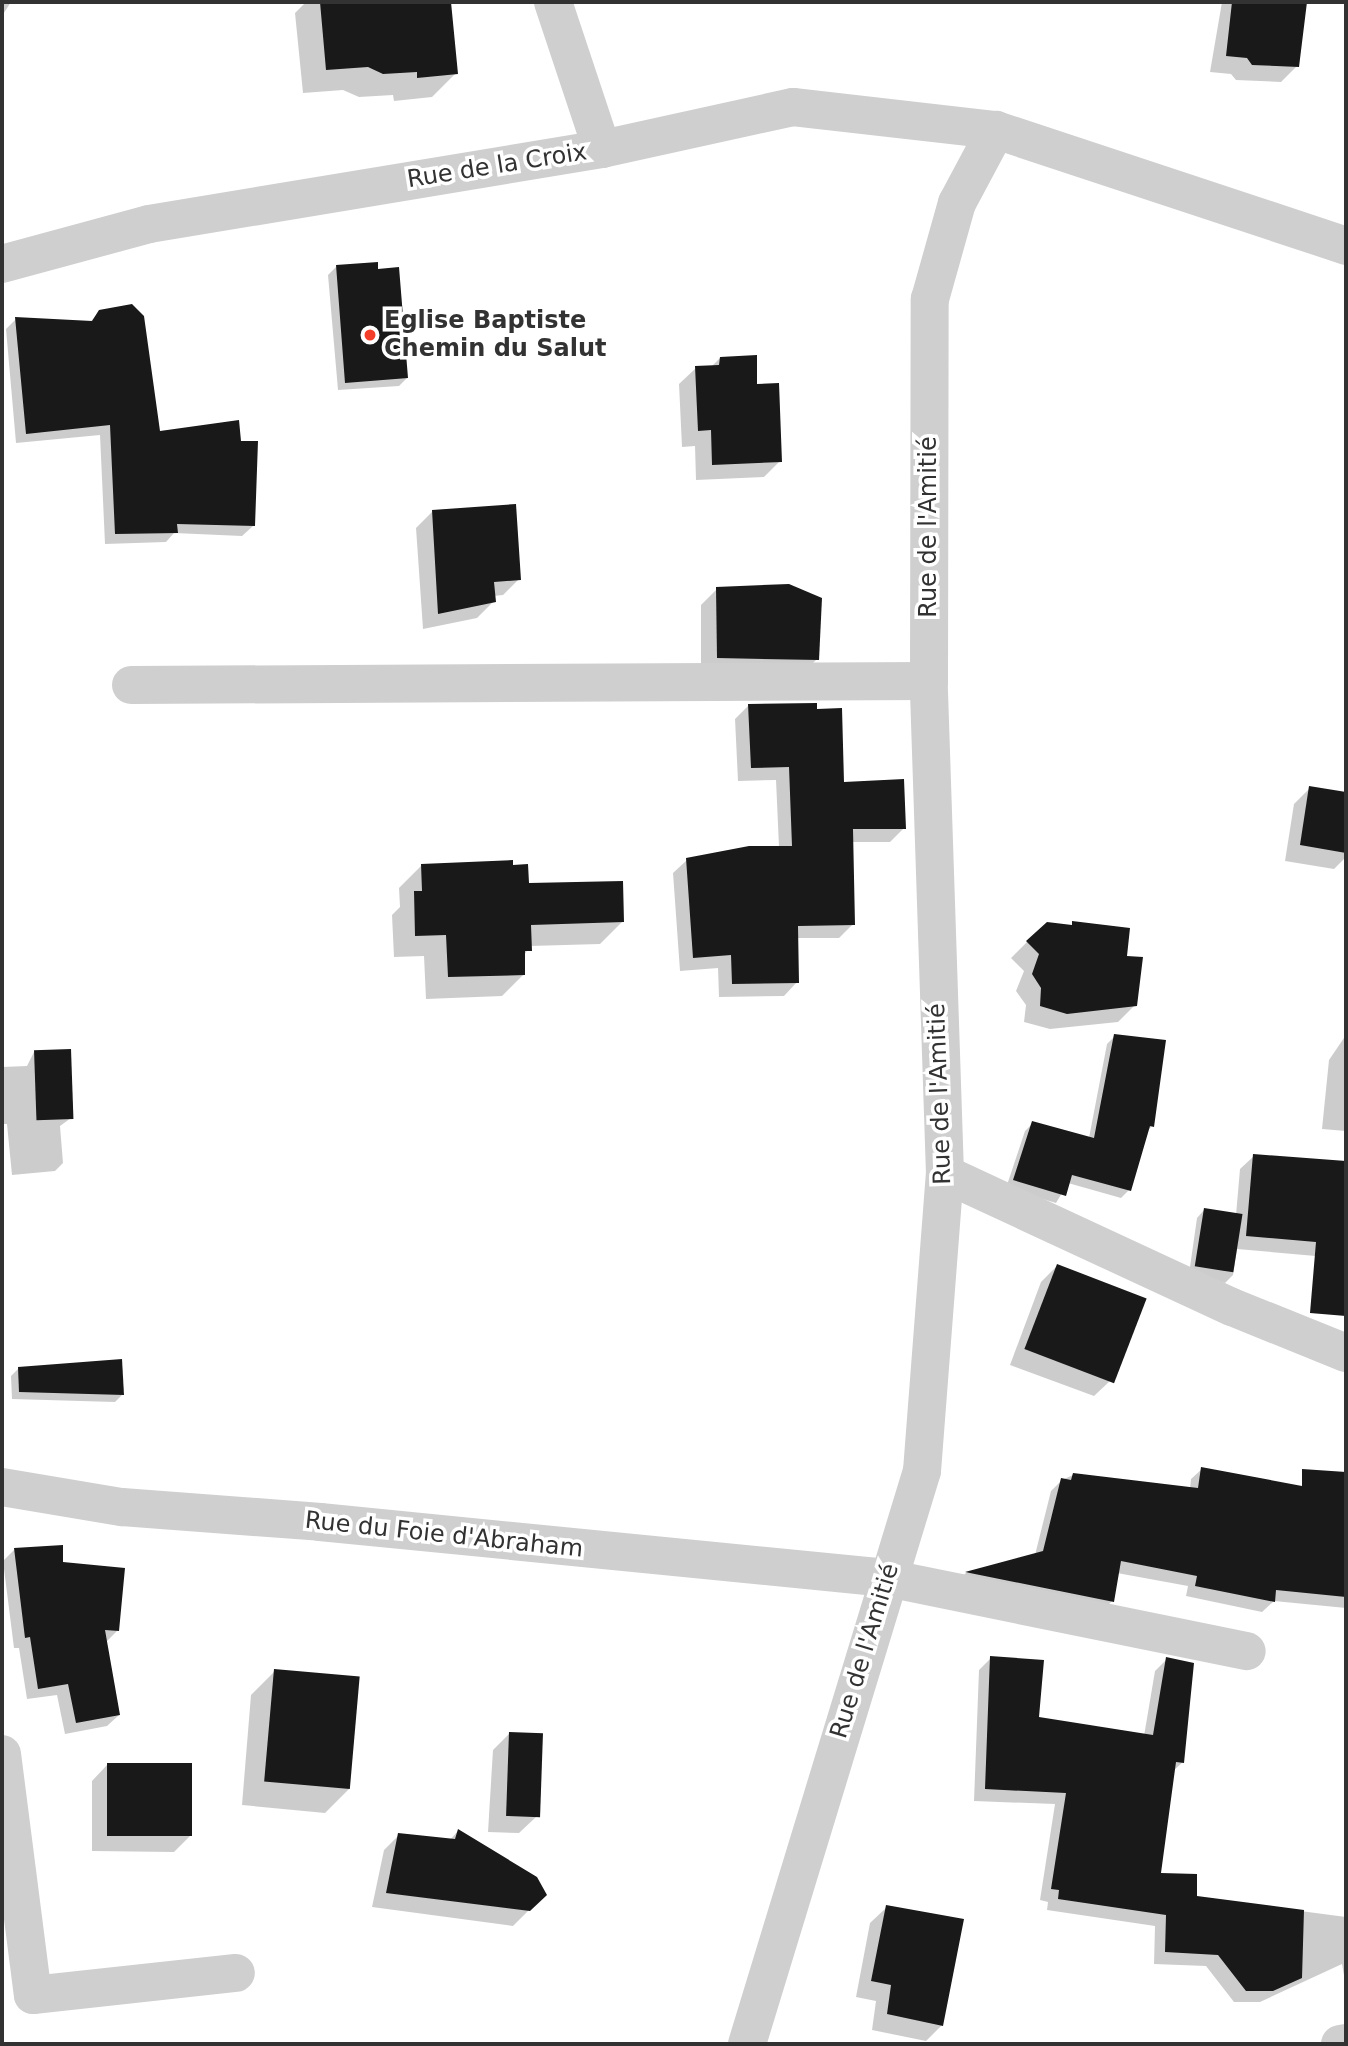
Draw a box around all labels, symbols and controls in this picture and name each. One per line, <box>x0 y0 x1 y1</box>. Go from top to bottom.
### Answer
street label: Rue de la Croix <box>405 138 589 194</box>
place label: Eglise Baptiste Chemin du Salut <box>384 307 607 363</box>
marker: Eglise Baptiste Chemin du Salut <box>362 327 378 343</box>
street label: Rue de l'Amitié <box>915 436 943 618</box>
street label: Rue de l'Amitié <box>922 1003 958 1185</box>
street label: Rue du Foie d'Abraham <box>304 1506 584 1564</box>
street label: Rue de l'Amitié <box>825 1560 905 1742</box>

